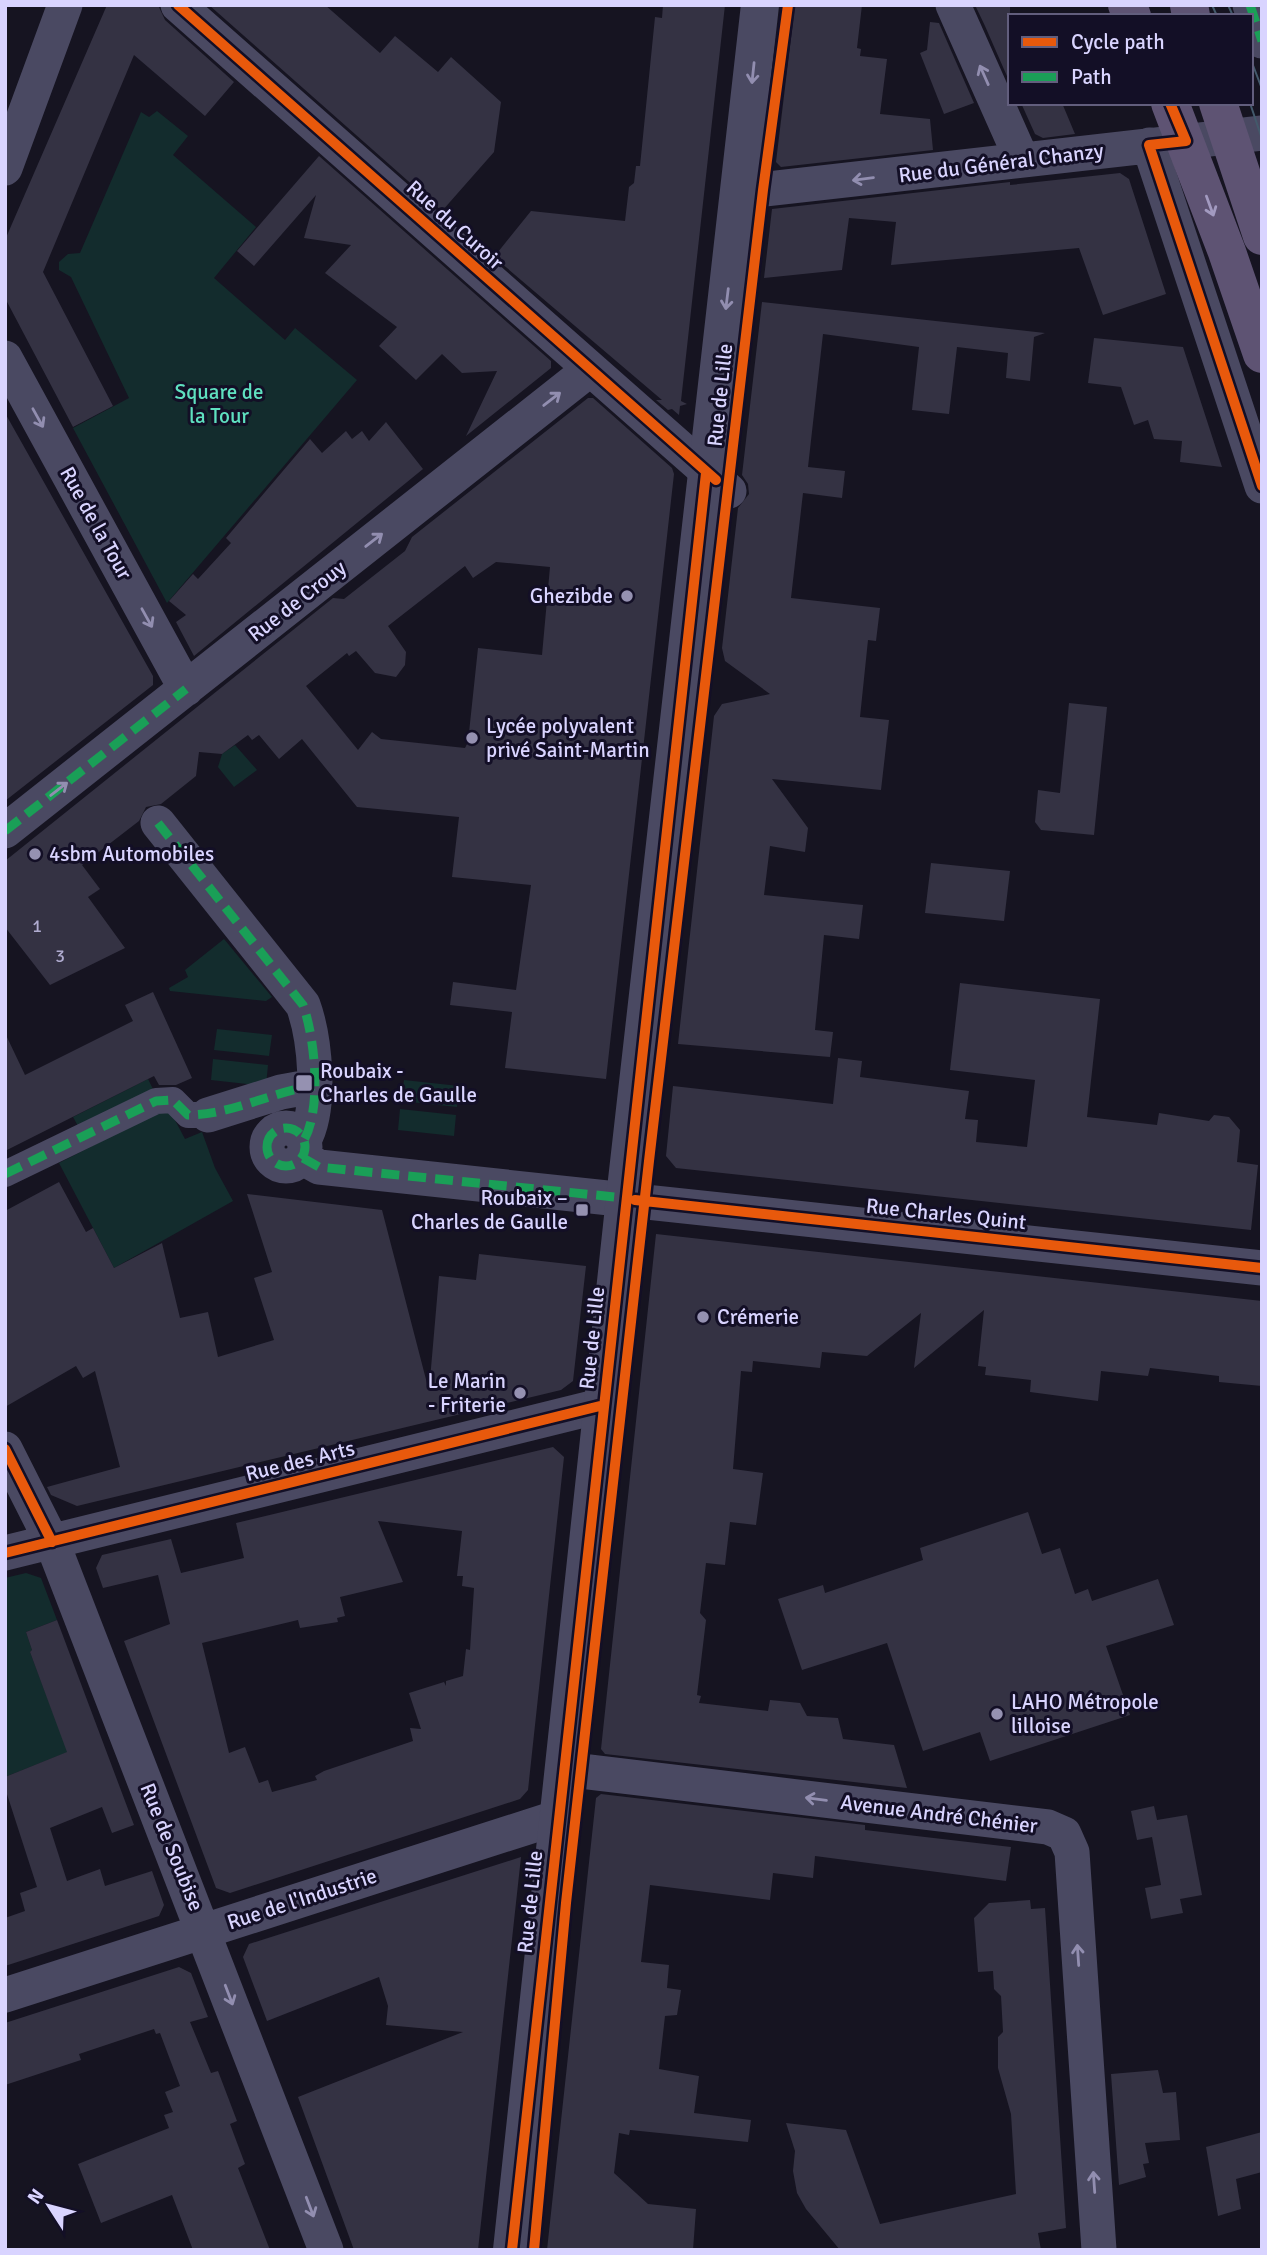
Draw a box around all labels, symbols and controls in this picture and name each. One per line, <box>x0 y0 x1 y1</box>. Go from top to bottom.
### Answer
legend <box>1008 14 1253 105</box>
text: Cycle path <box>1071 29 1165 55</box>
one-way arrow <box>746 61 759 84</box>
text: Path <box>1071 64 1112 90</box>
one-way arrow <box>977 65 990 87</box>
street label: Rue du Général Chanzy <box>897 138 1105 188</box>
one-way arrow <box>852 172 874 185</box>
street label: Rue du Curoir <box>401 175 509 276</box>
one-way arrow <box>1205 194 1217 216</box>
one-way arrow <box>721 287 734 310</box>
street label: Rue de Lille <box>702 342 738 448</box>
park label: Square de la Tour <box>174 379 264 429</box>
one-way arrow <box>543 391 561 406</box>
one-way arrow <box>32 407 45 428</box>
street label: Rue de la Tour <box>54 462 138 584</box>
one-way arrow <box>364 532 382 548</box>
street label: Rue de Crouy <box>243 555 351 647</box>
place label: Ghezibde <box>530 583 613 609</box>
marker: Ghezibde <box>619 588 635 604</box>
one-way arrow <box>141 607 154 628</box>
place label: Lycée polyvalent privé Saint-Martin <box>486 713 650 763</box>
marker: Lycée polyvalent privé Saint-Martin <box>464 730 480 746</box>
one-way arrow <box>49 781 67 796</box>
place label: 4sbm Automobiles <box>49 841 214 867</box>
marker: 4sbm Automobiles <box>27 846 43 862</box>
house number: 1 <box>32 915 42 937</box>
house number: 3 <box>55 945 65 967</box>
place label: Roubaix - Charles de Gaulle <box>320 1058 477 1108</box>
marker: Roubaix - Charles de Gaulle <box>294 1073 314 1093</box>
place label: Roubaix – Charles de Gaulle <box>411 1185 568 1235</box>
street label: Rue Charles Quint <box>865 1193 1027 1235</box>
marker: Roubaix – Charles de Gaulle <box>574 1202 590 1218</box>
street label: Rue de Lille <box>574 1285 610 1391</box>
place label: Crémerie <box>717 1304 799 1330</box>
marker: Crémerie <box>695 1309 711 1325</box>
place label: Le Marin - Friterie <box>428 1368 506 1418</box>
marker: Le Marin - Friterie <box>512 1385 528 1401</box>
street label: Rue des Arts <box>243 1435 357 1487</box>
place label: LAHO Métropole lilloise <box>1011 1689 1159 1739</box>
marker: LAHO Métropole lilloise <box>989 1706 1005 1722</box>
street label: Rue de Soubise <box>135 1779 209 1915</box>
street label: Avenue André Chénier <box>839 1789 1039 1839</box>
one-way arrow <box>805 1792 827 1805</box>
street label: Rue de Lille <box>512 1849 548 1955</box>
street label: Rue de l'Industrie <box>224 1863 380 1935</box>
one-way arrow <box>1072 1943 1085 1966</box>
one-way arrow <box>224 1983 236 2005</box>
north arrow <box>14 2171 84 2241</box>
one-way arrow <box>1087 2171 1100 2193</box>
text: N <box>22 2184 50 2209</box>
one-way arrow <box>304 2196 317 2218</box>

